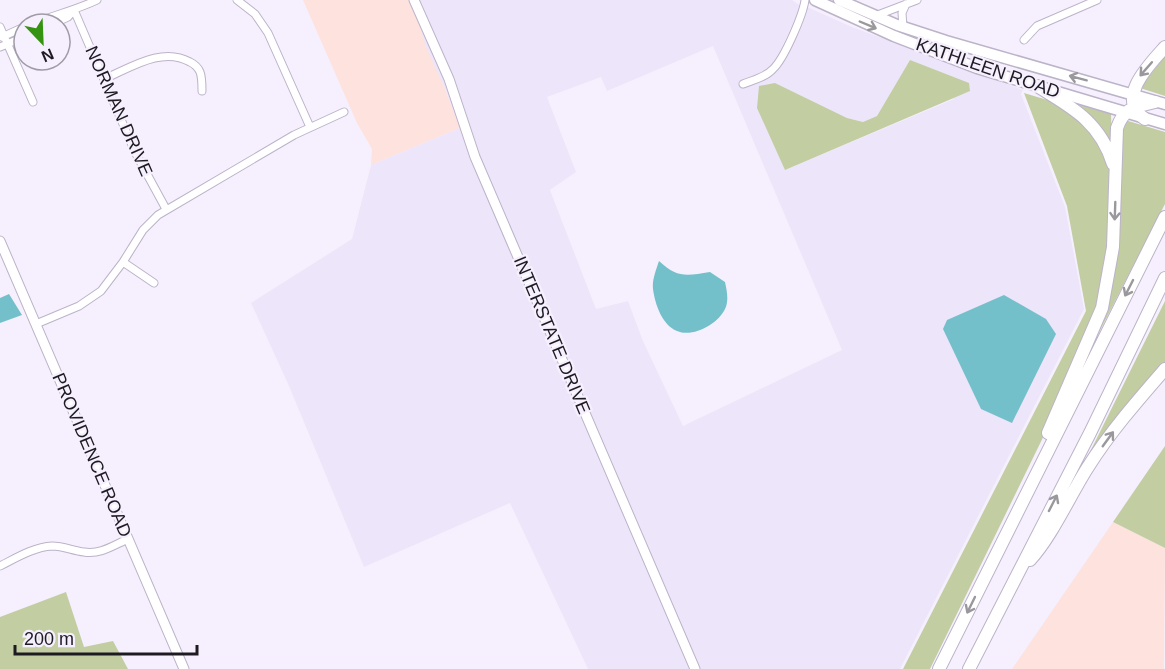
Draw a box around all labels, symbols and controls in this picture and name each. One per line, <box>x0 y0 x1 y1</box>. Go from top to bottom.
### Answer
north arrow <box>12 12 72 72</box>
one-way arrow <box>858 20 877 31</box>
street label: KATHLEEN ROAD <box>913 34 1063 102</box>
street label: NORMAN DRIVE <box>81 43 157 179</box>
text: N <box>39 45 56 65</box>
one-way arrow <box>1139 61 1153 76</box>
one-way arrow <box>1069 72 1088 84</box>
one-way arrow <box>1109 201 1120 221</box>
street label: INTERSTATE DRIVE <box>510 253 594 417</box>
one-way arrow <box>1123 279 1135 297</box>
street label: PROVIDENCE ROAD <box>48 370 136 540</box>
one-way arrow <box>1102 432 1114 448</box>
one-way arrow <box>1048 495 1059 513</box>
one-way arrow <box>964 595 976 613</box>
scale bar <box>15 618 196 656</box>
text: 200 m <box>24 629 74 649</box>

